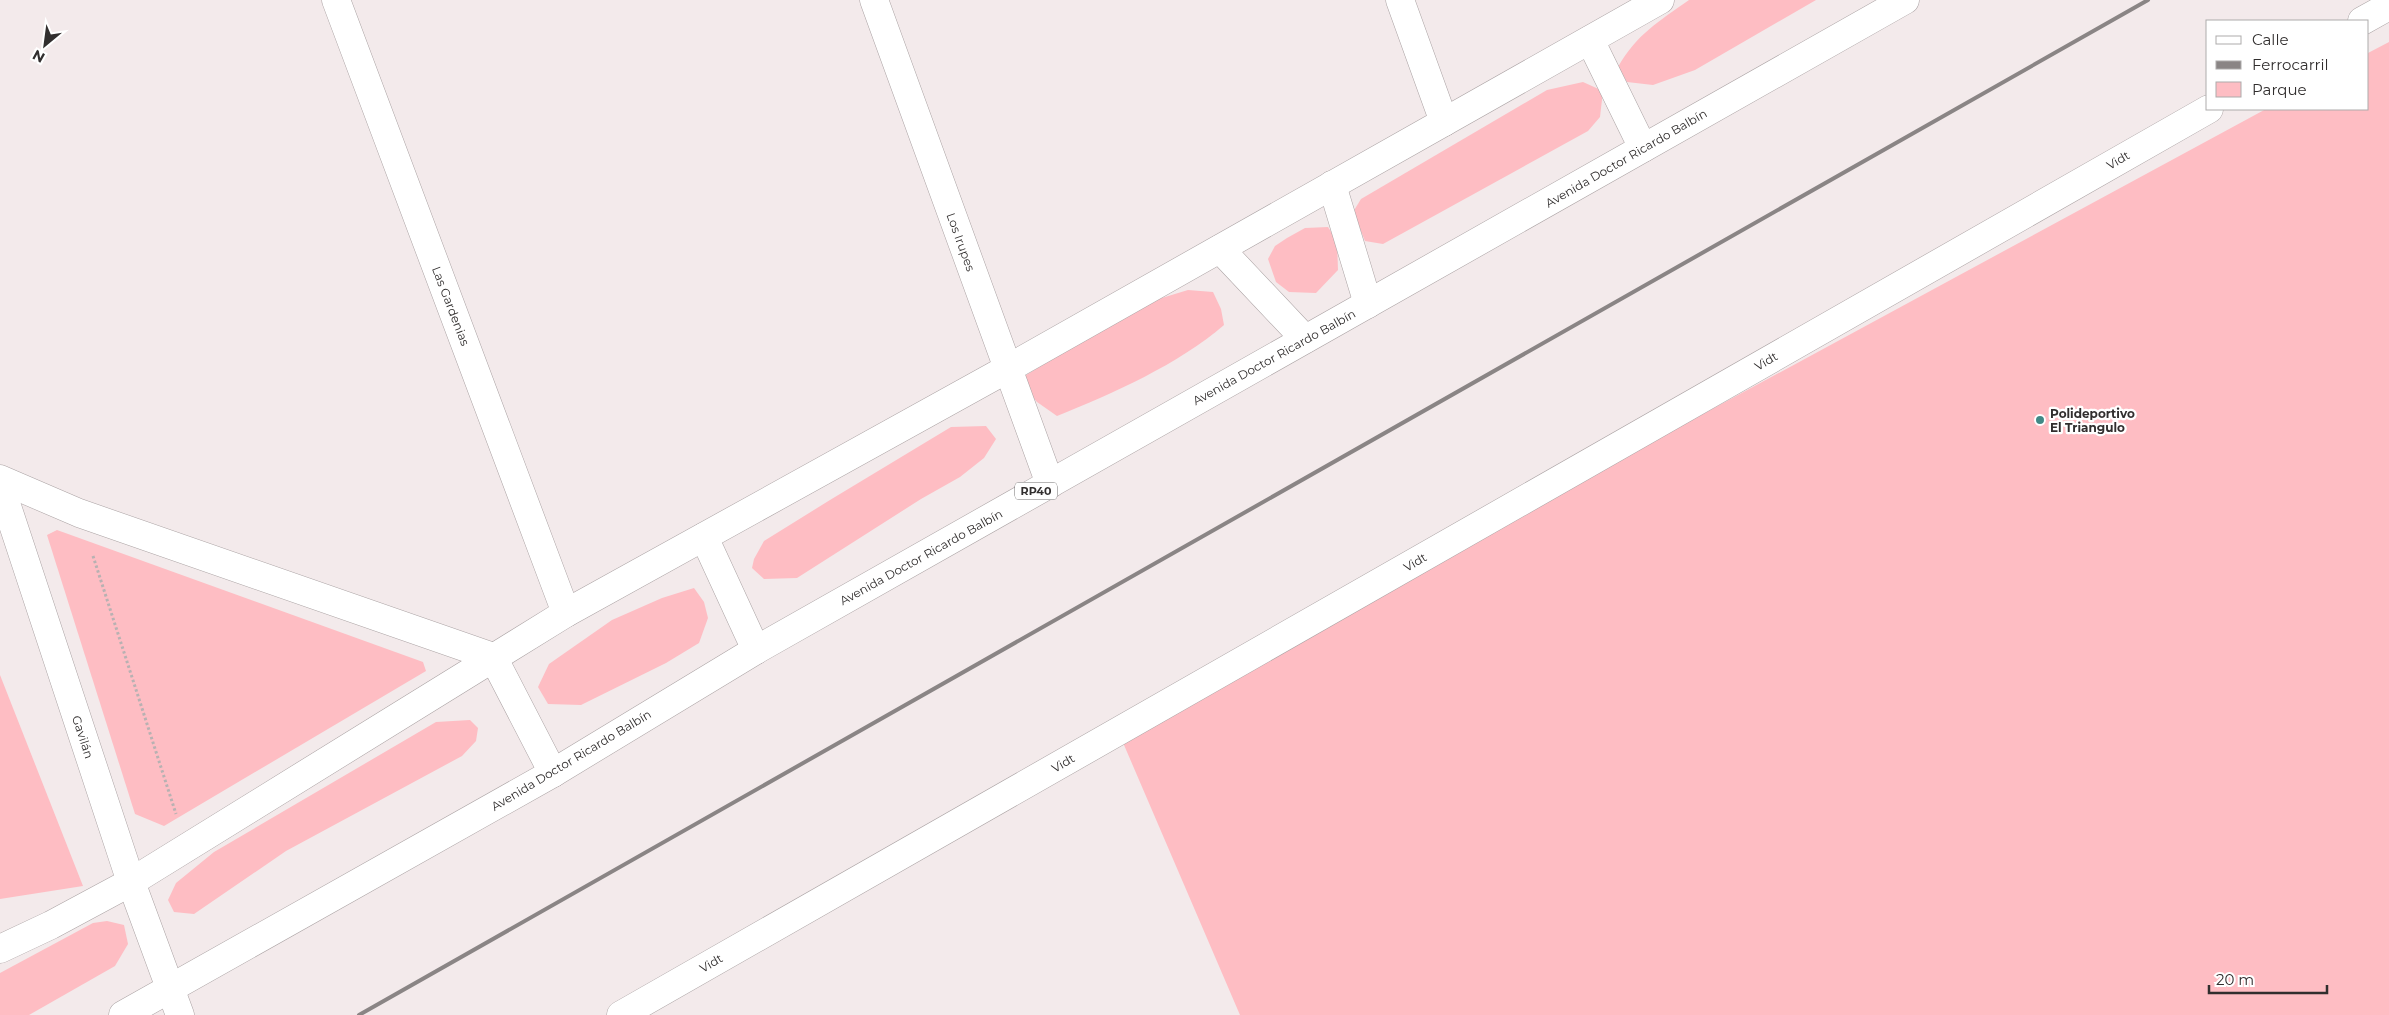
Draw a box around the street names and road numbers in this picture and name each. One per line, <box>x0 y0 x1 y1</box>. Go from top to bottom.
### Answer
street label: Avenida Doctor Ricardo Balbín <box>1543 106 1709 210</box>
street label: Vidt <box>2104 147 2132 173</box>
street label: Los Irupes <box>943 211 979 273</box>
street label: Las Gardenias <box>429 264 473 348</box>
street label: Avenida Doctor Ricardo Balbín <box>1190 306 1358 408</box>
street label: Vidt <box>1752 348 1780 374</box>
road number: RP40 <box>1015 482 1057 500</box>
street label: Avenida Doctor Ricardo Balbín <box>837 506 1005 608</box>
street label: Vidt <box>1401 549 1429 575</box>
street label: Avenida Doctor Ricardo Balbín <box>488 706 654 814</box>
street label: Gavilán <box>69 714 97 760</box>
street label: Vidt <box>1049 750 1077 776</box>
street label: Vidt <box>697 950 725 976</box>

